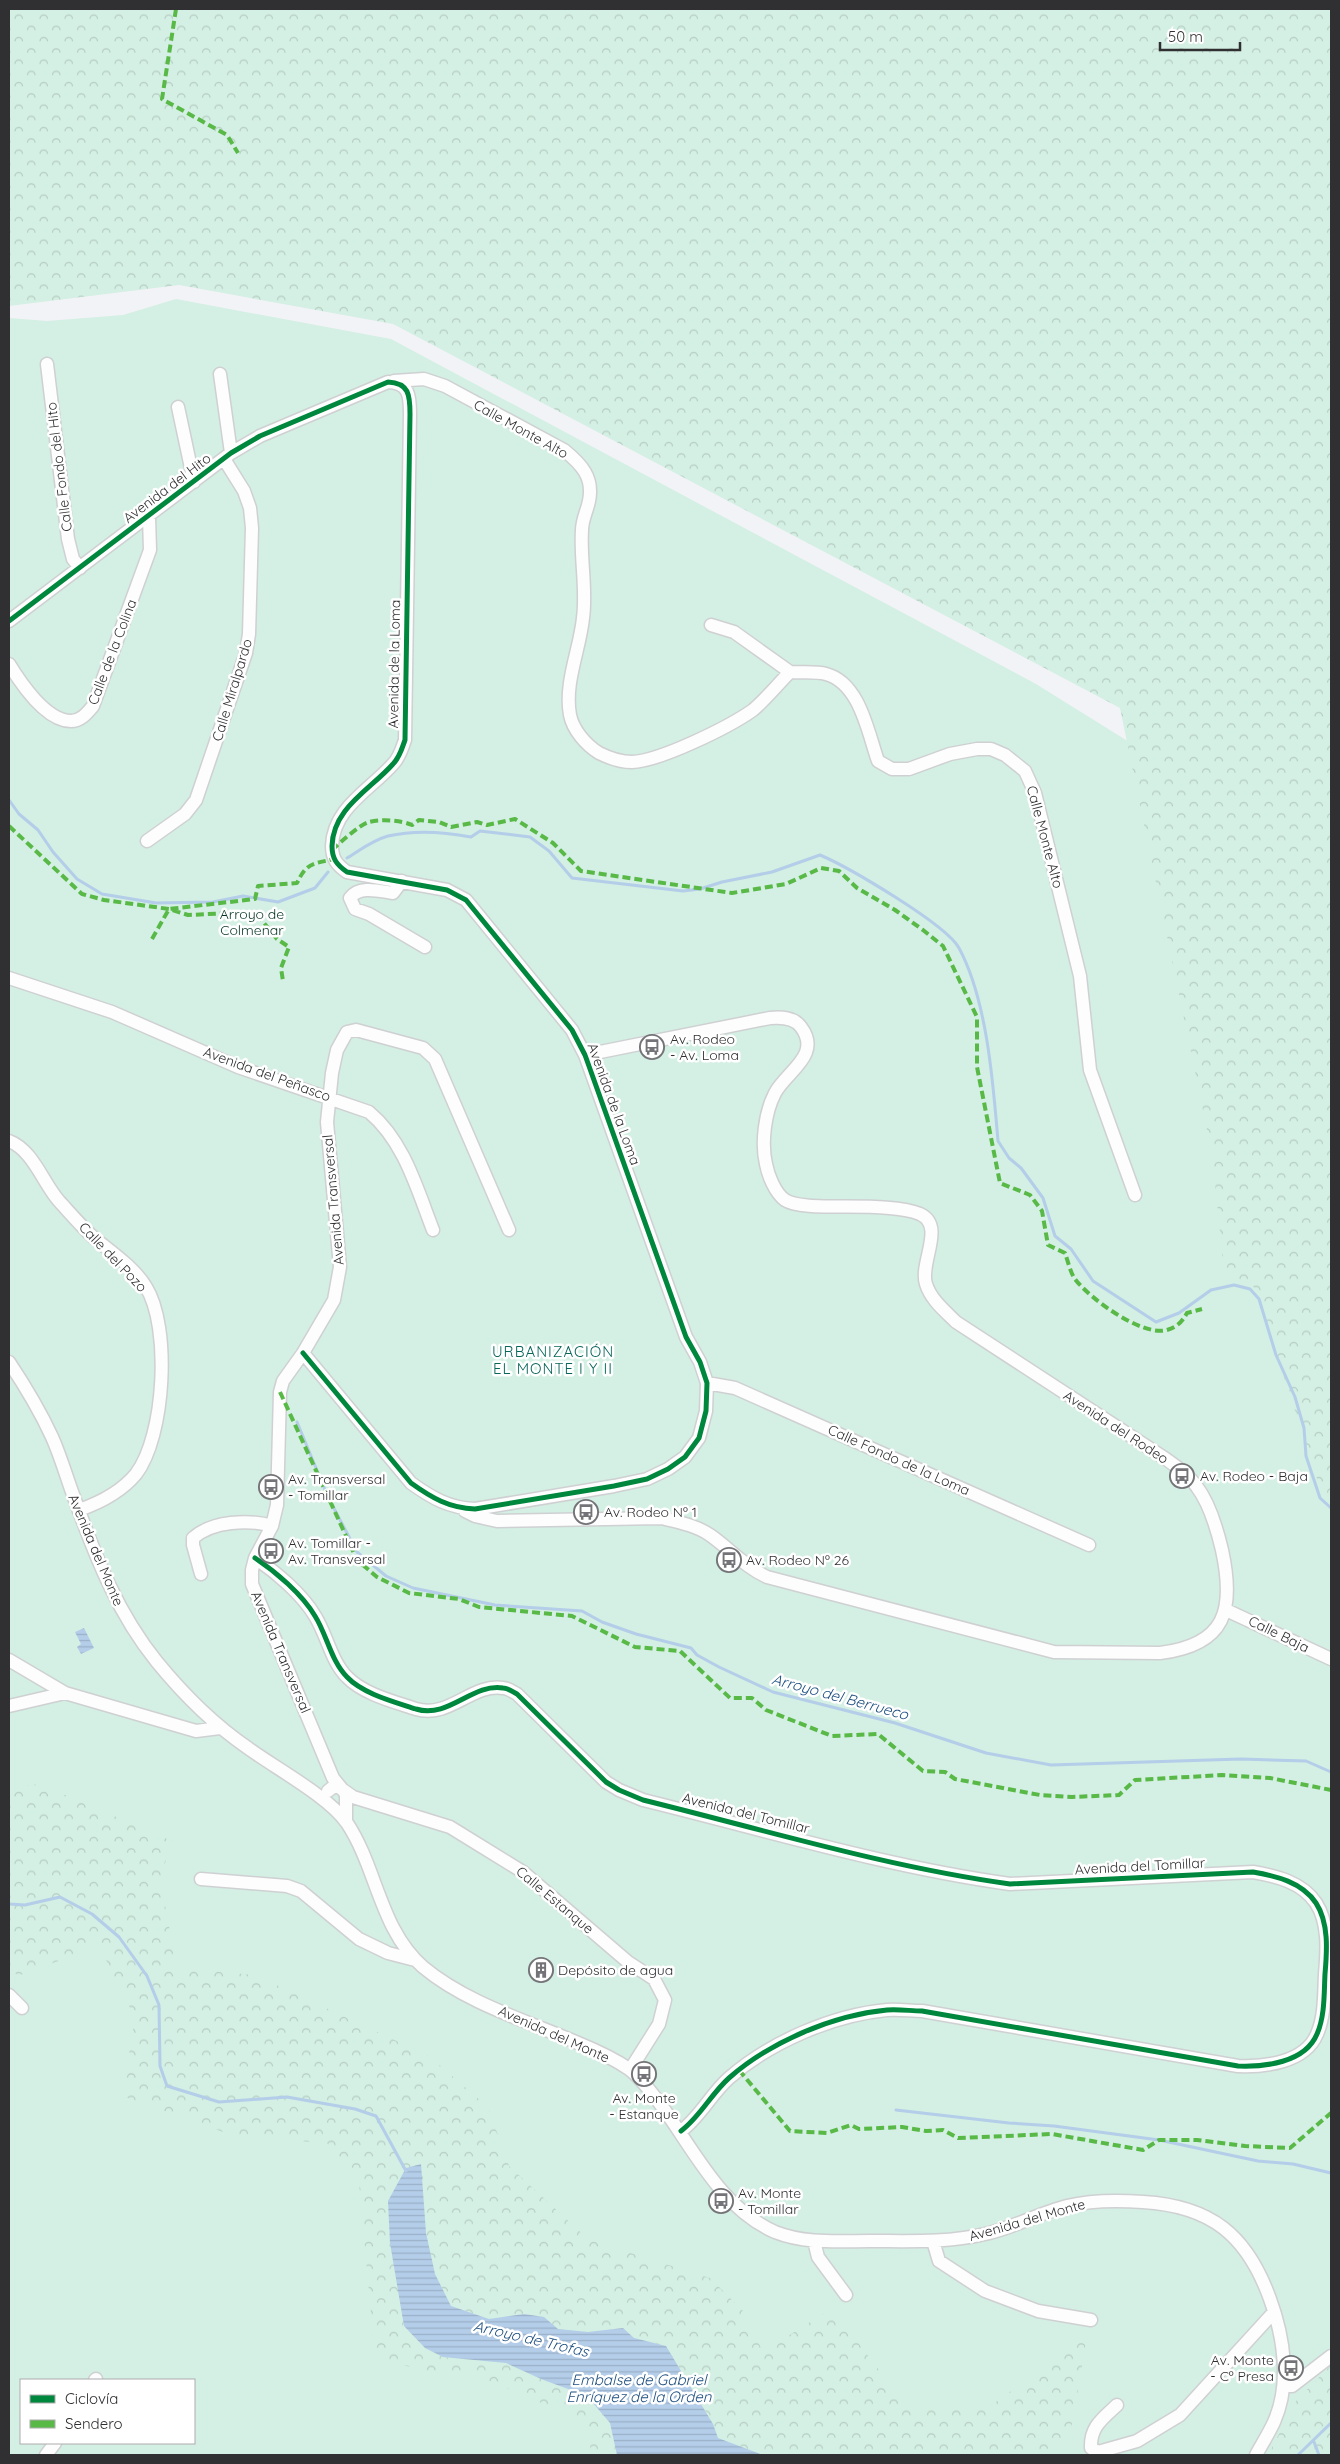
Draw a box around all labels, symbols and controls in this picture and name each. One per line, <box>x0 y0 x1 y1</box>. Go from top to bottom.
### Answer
scale bar <box>1160 20 1240 52</box>
text: 50 m <box>1168 27 1203 46</box>
street label: Calle Monte Alto <box>470 396 572 462</box>
street label: Calle Fondo del Hito <box>42 401 76 533</box>
street label: Avenida del Hito <box>119 449 215 527</box>
street label: Calle de la Colina <box>84 597 140 707</box>
street label: Avenida de la Loma <box>384 600 404 728</box>
street label: Calle Miralpardo <box>208 637 256 743</box>
street label: Calle Monte Alto <box>1023 784 1067 890</box>
park label: Arroyo de Colmenar <box>220 905 284 939</box>
place label: Av. Rodeo - Av. Loma <box>670 1030 739 1064</box>
bus stop icon: Av. Rodeo - Av. Loma <box>639 1034 665 1060</box>
street label: Avenida de la Loma <box>584 1040 644 1168</box>
street label: Avenida del Peñasco <box>201 1043 333 1105</box>
street label: Avenida Transversal <box>318 1134 348 1266</box>
street label: Calle del Pozo <box>75 1218 151 1296</box>
district label: URBANIZACIÓN EL MONTE I Y II <box>492 1342 614 1378</box>
street label: Avenida del Rodeo <box>1060 1386 1172 1468</box>
street label: Calle Fondo de la Loma <box>825 1421 973 1499</box>
bus stop icon: Av. Rodeo - Baja <box>1169 1463 1195 1489</box>
place label: Av. Rodeo - Baja <box>1200 1467 1308 1485</box>
place label: Av. Transversal - Tomillar <box>288 1470 385 1504</box>
bus stop icon: Av. Transversal - Tomillar <box>258 1474 284 1500</box>
street label: Avenida del Monte <box>64 1491 128 1609</box>
bus stop icon: Av. Rodeo Nº 1 <box>573 1499 599 1525</box>
place label: Av. Rodeo Nº 1 <box>604 1503 697 1521</box>
place label: Av. Tomillar - Av. Transversal <box>288 1534 385 1568</box>
bus stop icon: Av. Tomillar - Av. Transversal <box>258 1538 284 1564</box>
bus stop icon: Av. Rodeo Nº 26 <box>716 1547 742 1573</box>
place label: Av. Rodeo Nº 26 <box>746 1551 850 1569</box>
street label: Avenida Transversal <box>247 1588 315 1716</box>
street label: Calle Baja <box>1246 1612 1312 1656</box>
water label: Arroyo del Berrueco <box>770 1669 911 1724</box>
street label: Avenida del Tomillar <box>680 1788 812 1838</box>
street label: Avenida del Tomillar <box>1074 1854 1206 1878</box>
street label: Calle Estanque <box>512 1862 598 1938</box>
building icon: Depósito de agua <box>528 1957 554 1983</box>
place label: Depósito de agua <box>558 1961 673 1979</box>
street label: Avenida del Monte <box>496 2001 613 2067</box>
bus stop icon: Av. Monte - Estanque <box>631 2061 657 2087</box>
place label: Av. Monte - Estanque <box>609 2089 679 2123</box>
place label: Av. Monte - Tomillar <box>738 2184 801 2218</box>
bus stop icon: Av. Monte - Tomillar <box>708 2188 734 2214</box>
street label: Avenida del Monte <box>967 2195 1087 2245</box>
water label: Arroyo de Trofas <box>472 2316 591 2361</box>
place label: Av. Monte - Cº Presa <box>1210 2351 1274 2385</box>
bus stop icon: Av. Monte - Cº Presa <box>1278 2355 1304 2381</box>
water label: Embalse de Gabriel Enríquez de la Orden <box>566 2370 712 2406</box>
legend <box>20 2379 195 2444</box>
text: Ciclovía <box>65 2389 118 2408</box>
text: Sendero <box>65 2414 123 2433</box>

